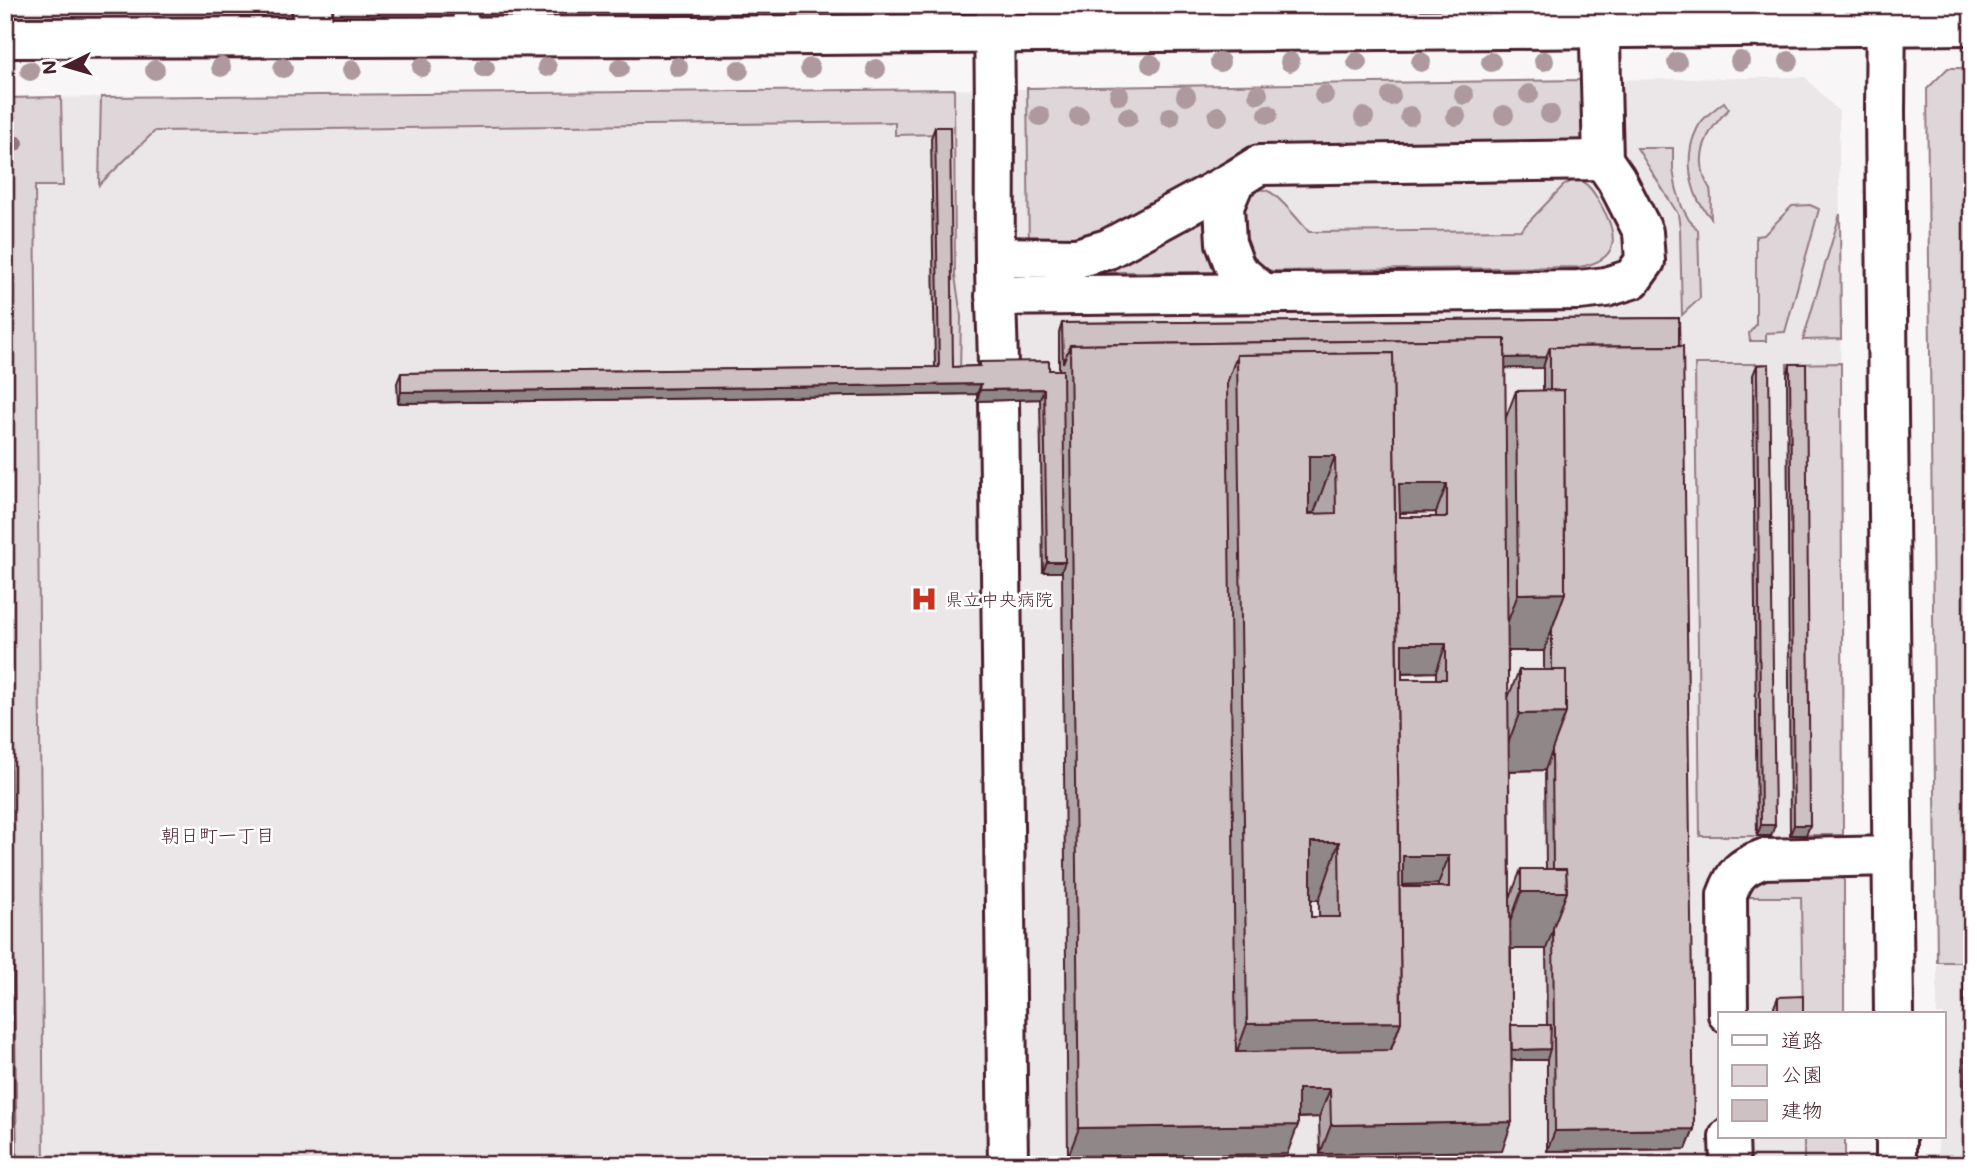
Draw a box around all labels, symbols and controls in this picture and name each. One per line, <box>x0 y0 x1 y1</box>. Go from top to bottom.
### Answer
north arrow <box>32 32 102 102</box>
text: N <box>35 59 62 76</box>
hospital icon: 県立中央病院 <box>909 584 939 614</box>
place label: 県立中央病院 <box>945 587 1053 611</box>
district label: 朝日町一丁目 <box>161 822 275 847</box>
legend <box>1718 1012 1946 1138</box>
text: 道路 <box>1781 1026 1823 1053</box>
text: 公園 <box>1781 1060 1823 1087</box>
text: 建物 <box>1781 1096 1823 1123</box>

